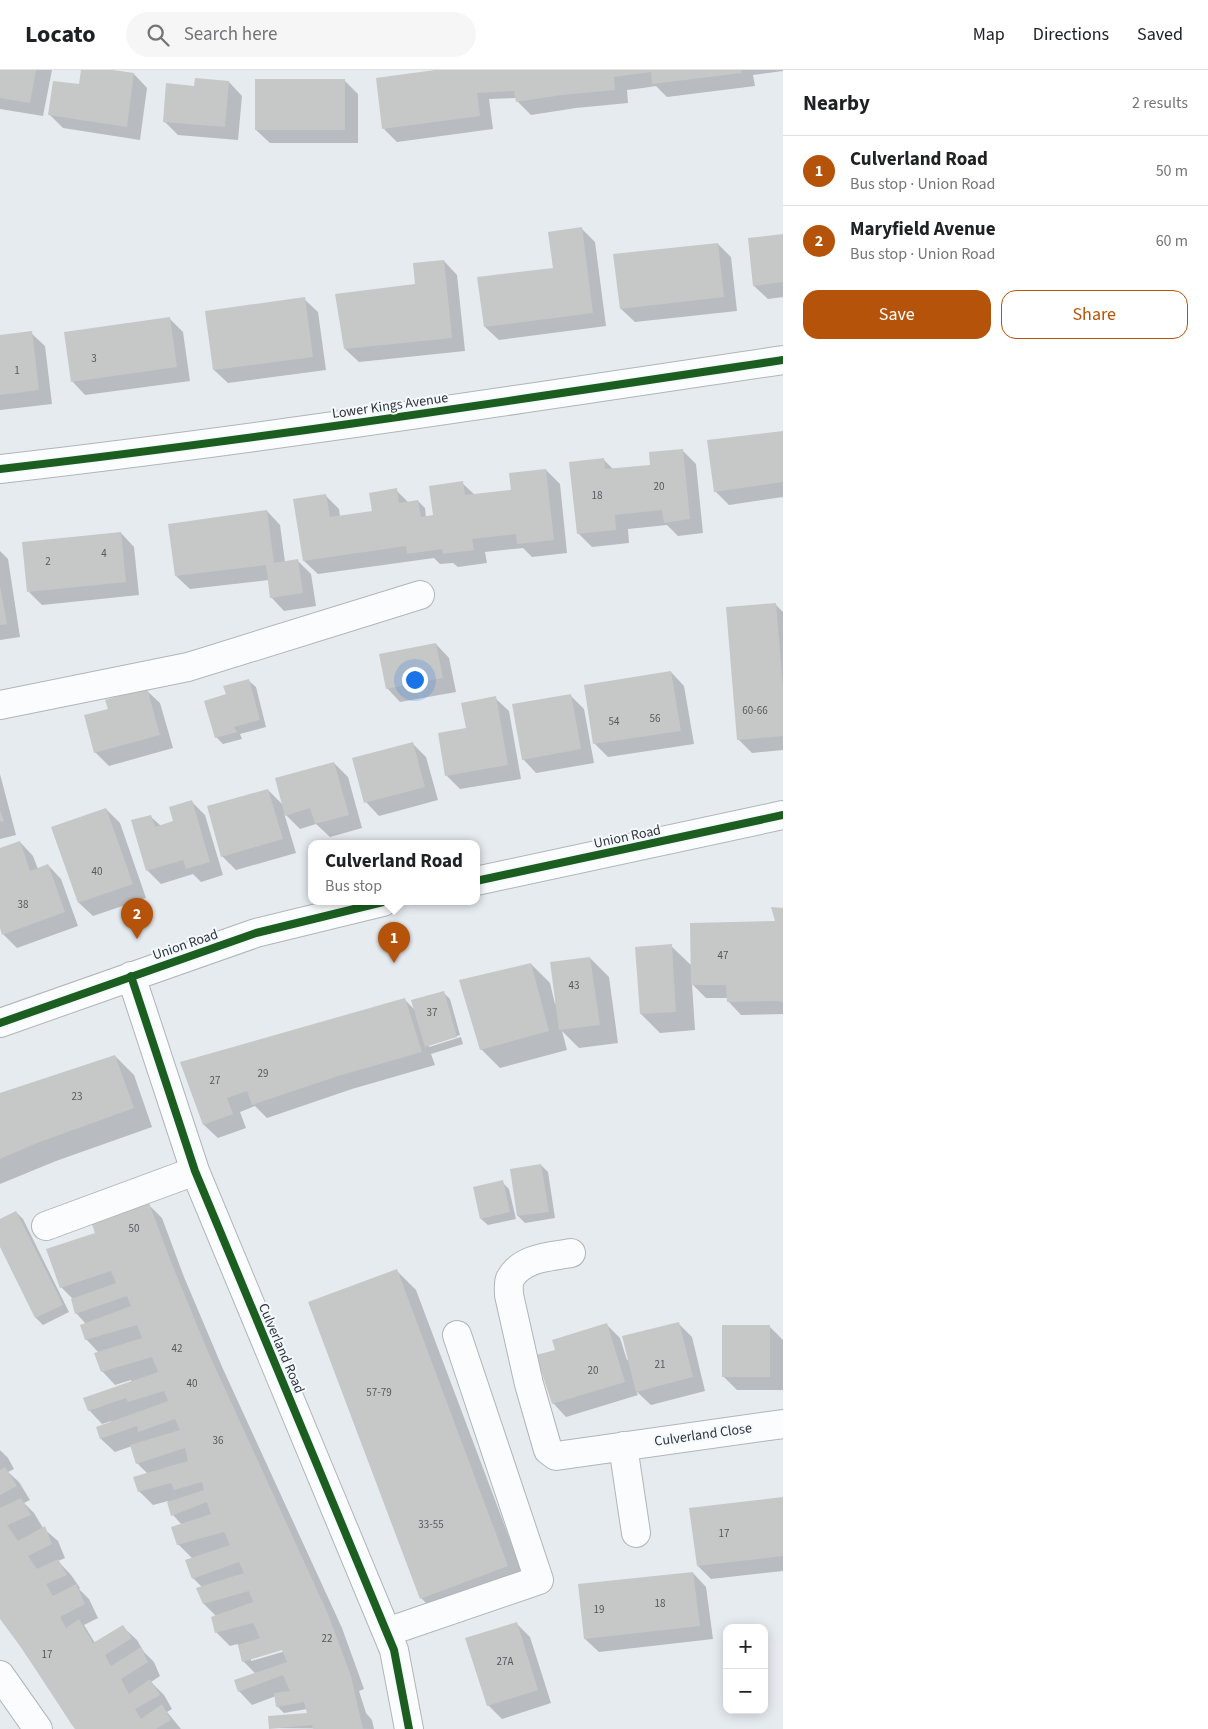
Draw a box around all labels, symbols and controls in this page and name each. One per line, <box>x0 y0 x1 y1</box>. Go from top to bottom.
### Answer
search box <box>126 12 476 57</box>
text: Locato <box>25 17 96 52</box>
icon: search <box>144 21 172 49</box>
text: Search here <box>184 21 277 48</box>
text: Map <box>973 22 1005 47</box>
text: Directions <box>1033 22 1109 47</box>
text: Saved <box>1137 22 1183 47</box>
text: Nearby <box>803 88 870 118</box>
text: 2 results <box>1132 92 1188 114</box>
text: Culverland Road <box>850 146 988 173</box>
text: 1 <box>815 160 823 182</box>
text: 50 m <box>1156 160 1188 182</box>
text: Bus stop · Union Road <box>850 173 996 195</box>
text: Maryfield Avenue <box>850 216 995 243</box>
text: 2 <box>815 230 823 252</box>
text: 60 m <box>1156 230 1188 252</box>
text: Bus stop · Union Road <box>850 243 996 265</box>
button: Save <box>803 290 991 339</box>
button: Share <box>1001 290 1188 339</box>
house number: 3 <box>91 351 97 366</box>
house number: 1 <box>14 363 20 378</box>
street label: Lower Kings Avenue <box>331 388 449 424</box>
house number: 20 <box>654 479 664 494</box>
house number: 18 <box>592 488 603 503</box>
house number: 4 <box>101 546 107 561</box>
house number: 2 <box>45 554 51 569</box>
your location <box>402 667 428 693</box>
house number: 60-66 <box>742 703 768 718</box>
house number: 56 <box>650 711 661 726</box>
house number: 54 <box>609 714 620 729</box>
street label: Union Road <box>592 820 663 854</box>
popup <box>308 840 480 905</box>
text: Culverland Road <box>325 848 463 875</box>
house number: 40 <box>92 864 102 879</box>
text: Bus stop <box>325 875 382 897</box>
house number: 38 <box>18 897 29 912</box>
pin: 2 <box>121 898 153 939</box>
pin: 1 <box>378 922 410 963</box>
street label: Union Road <box>150 924 221 966</box>
house number: 47 <box>718 948 728 963</box>
house number: 43 <box>569 978 579 993</box>
house number: 37 <box>427 1005 437 1020</box>
house number: 29 <box>258 1066 268 1081</box>
house number: 27 <box>210 1073 220 1088</box>
house number: 23 <box>72 1089 82 1104</box>
house number: 50 <box>129 1221 139 1236</box>
street label: Culverland Road <box>253 1300 309 1397</box>
house number: 42 <box>172 1341 182 1356</box>
house number: 21 <box>655 1357 665 1372</box>
house number: 20 <box>588 1363 598 1378</box>
house number: 40 <box>187 1376 197 1391</box>
house number: 57-79 <box>366 1385 392 1400</box>
street label: Culverland Close <box>653 1418 753 1452</box>
house number: 36 <box>213 1433 224 1448</box>
house number: 33-55 <box>418 1517 444 1532</box>
house number: 17 <box>719 1526 729 1541</box>
house number: 18 <box>655 1596 666 1611</box>
house number: 19 <box>594 1602 604 1617</box>
map controls <box>723 1624 768 1714</box>
button: + <box>723 1624 768 1669</box>
house number: 22 <box>322 1631 332 1646</box>
house number: 17 <box>42 1647 52 1662</box>
house number: 27A <box>497 1654 513 1669</box>
button: − <box>723 1669 768 1714</box>

